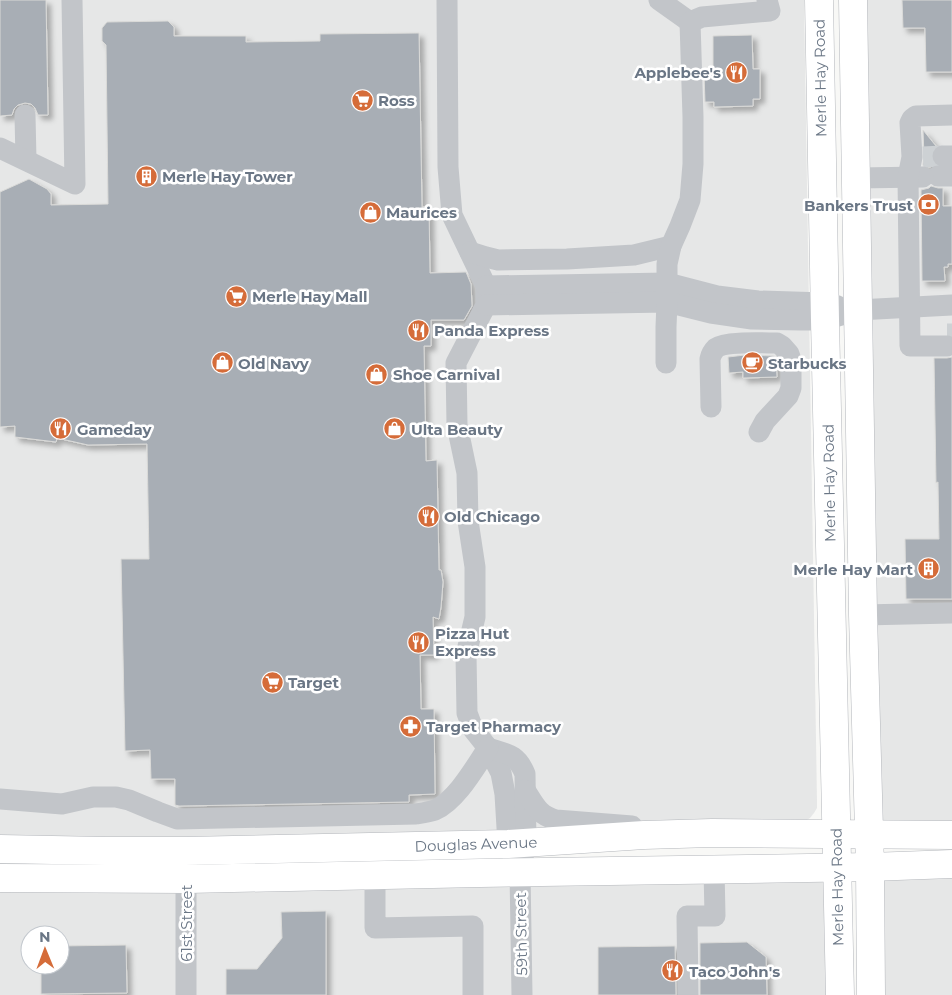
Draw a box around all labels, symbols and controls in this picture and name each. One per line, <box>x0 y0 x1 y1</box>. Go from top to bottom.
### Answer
street label: Merle Hay Road <box>809 19 831 137</box>
restaurant icon: Applebee's <box>725 60 749 84</box>
place label: Applebee's <box>633 63 721 82</box>
supermarket icon: Ross <box>350 88 374 112</box>
place label: Ross <box>378 91 415 110</box>
building icon: Merle Hay Tower <box>134 164 158 188</box>
place label: Merle Hay Tower <box>162 167 293 186</box>
bank icon: Bankers Trust <box>917 193 941 217</box>
place label: Bankers Trust <box>804 196 913 215</box>
shop icon: Maurices <box>358 200 382 224</box>
place label: Maurices <box>386 203 457 222</box>
supermarket icon: Merle Hay Mall <box>224 284 248 308</box>
place label: Merle Hay Mall <box>252 287 368 306</box>
restaurant icon: Panda Express <box>406 318 430 342</box>
place label: Panda Express <box>434 321 549 340</box>
shop icon: Old Navy <box>210 351 234 375</box>
cafe icon: Starbucks <box>740 351 764 375</box>
place label: Old Navy <box>238 354 310 373</box>
place label: Starbucks <box>768 354 847 373</box>
shop icon: Shoe Carnival <box>365 362 389 386</box>
place label: Shoe Carnival <box>393 365 500 384</box>
restaurant icon: Gameday <box>49 417 73 441</box>
shop icon: Ulta Beauty <box>383 417 407 441</box>
place label: Gameday <box>77 420 153 439</box>
place label: Ulta Beauty <box>411 420 504 439</box>
street label: Merle Hay Road <box>818 424 840 542</box>
restaurant icon: Old Chicago <box>416 504 440 528</box>
place label: Old Chicago <box>444 507 540 526</box>
building icon: Merle Hay Mart <box>917 557 941 581</box>
place label: Merle Hay Mart <box>793 560 913 579</box>
place label: Pizza Hut Express <box>435 624 510 660</box>
restaurant icon: Pizza Hut Express <box>407 630 431 654</box>
supermarket icon: Target <box>260 670 284 694</box>
place label: Target <box>288 673 339 692</box>
pharmacy icon: Target Pharmacy <box>398 714 422 738</box>
place label: Target Pharmacy <box>426 717 562 736</box>
street label: Merle Hay Road <box>826 828 848 946</box>
street label: Douglas Avenue <box>414 832 538 856</box>
street label: 61st Street <box>177 884 196 962</box>
street label: 59th Street <box>511 892 531 976</box>
north arrow <box>20 925 70 975</box>
text: N <box>39 928 51 946</box>
restaurant icon: Taco John's <box>661 959 685 983</box>
place label: Taco John's <box>689 962 780 981</box>

